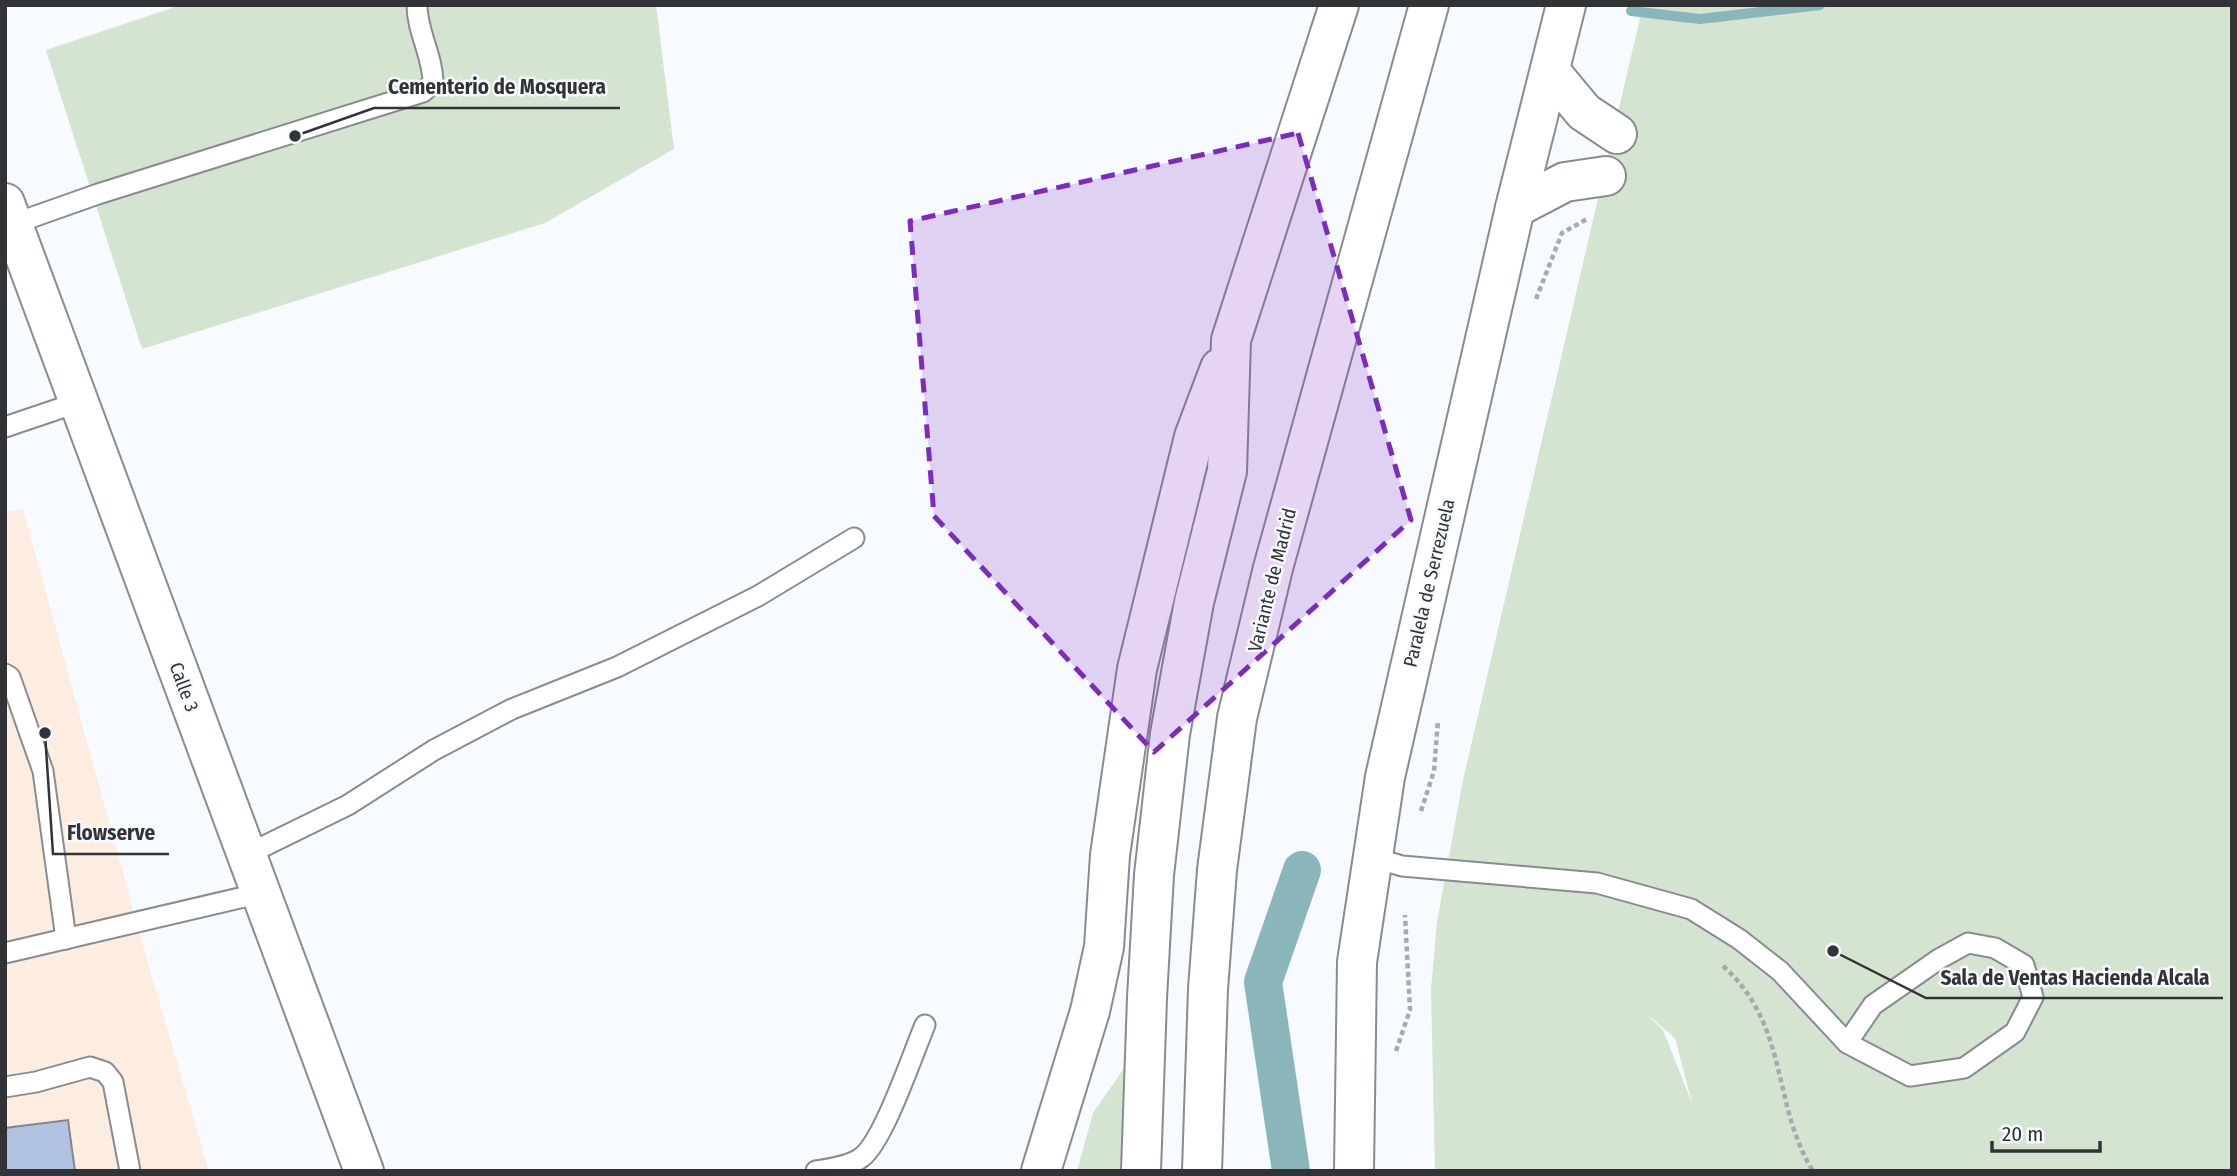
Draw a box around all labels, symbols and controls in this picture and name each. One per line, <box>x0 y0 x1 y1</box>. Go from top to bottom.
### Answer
callout: Cementerio de Mosquera <box>374 66 620 108</box>
text: Cementerio de Mosquera <box>388 74 606 100</box>
street label: Paralela de Serrezuela <box>1398 497 1460 669</box>
street label: Variante de Madrid <box>1243 506 1301 654</box>
street label: Calle 3 <box>164 659 204 715</box>
callout: Flowserve <box>53 812 169 854</box>
text: Flowserve <box>67 820 155 846</box>
callout: Sala de Ventas Hacienda Alcala <box>1926 956 2223 998</box>
text: Sala de Ventas Hacienda Alcala <box>1940 965 2210 991</box>
scale bar <box>1992 1110 2100 1154</box>
text: 20 m <box>2002 1121 2043 1147</box>

